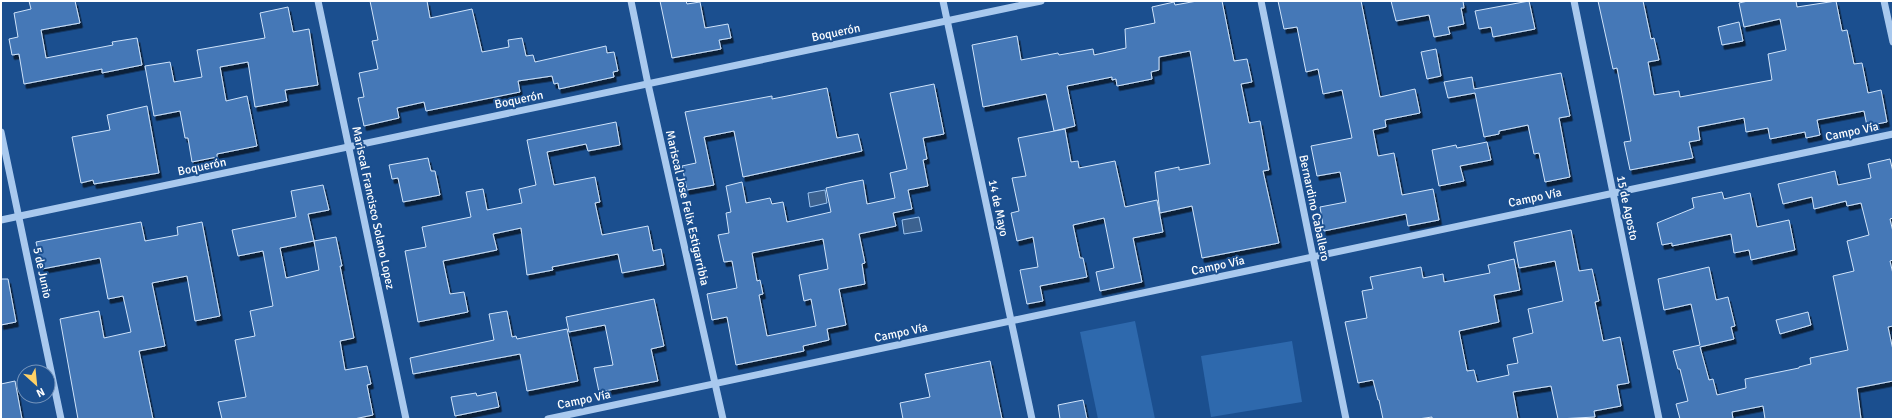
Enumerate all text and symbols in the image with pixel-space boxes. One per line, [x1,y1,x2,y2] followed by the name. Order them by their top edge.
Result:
[810,21,862,45] street label: Boquerón
[493,88,545,112] street label: Boquerón
[1824,119,1880,145] street label: Campo Vía
[348,125,398,291] street label: Mariscal Francisco Solano Lopez
[662,129,712,287] street label: Mariscal Jose Felix Estigarribia
[1295,153,1333,263] street label: Bernardino Caballero
[176,155,228,179] street label: Boquerón
[1613,174,1641,242] street label: 15 de Agosto
[985,178,1011,238] street label: 14 de Mayo
[1507,185,1563,211] street label: Campo Vía
[29,246,55,300] street label: 5 de Junio
[1190,253,1246,279] street label: Campo Vía
[873,320,929,346] street label: Campo Vía
[16,364,56,404] north arrow
[34,385,47,400] text: N
[556,387,612,413] street label: Campo Vía

